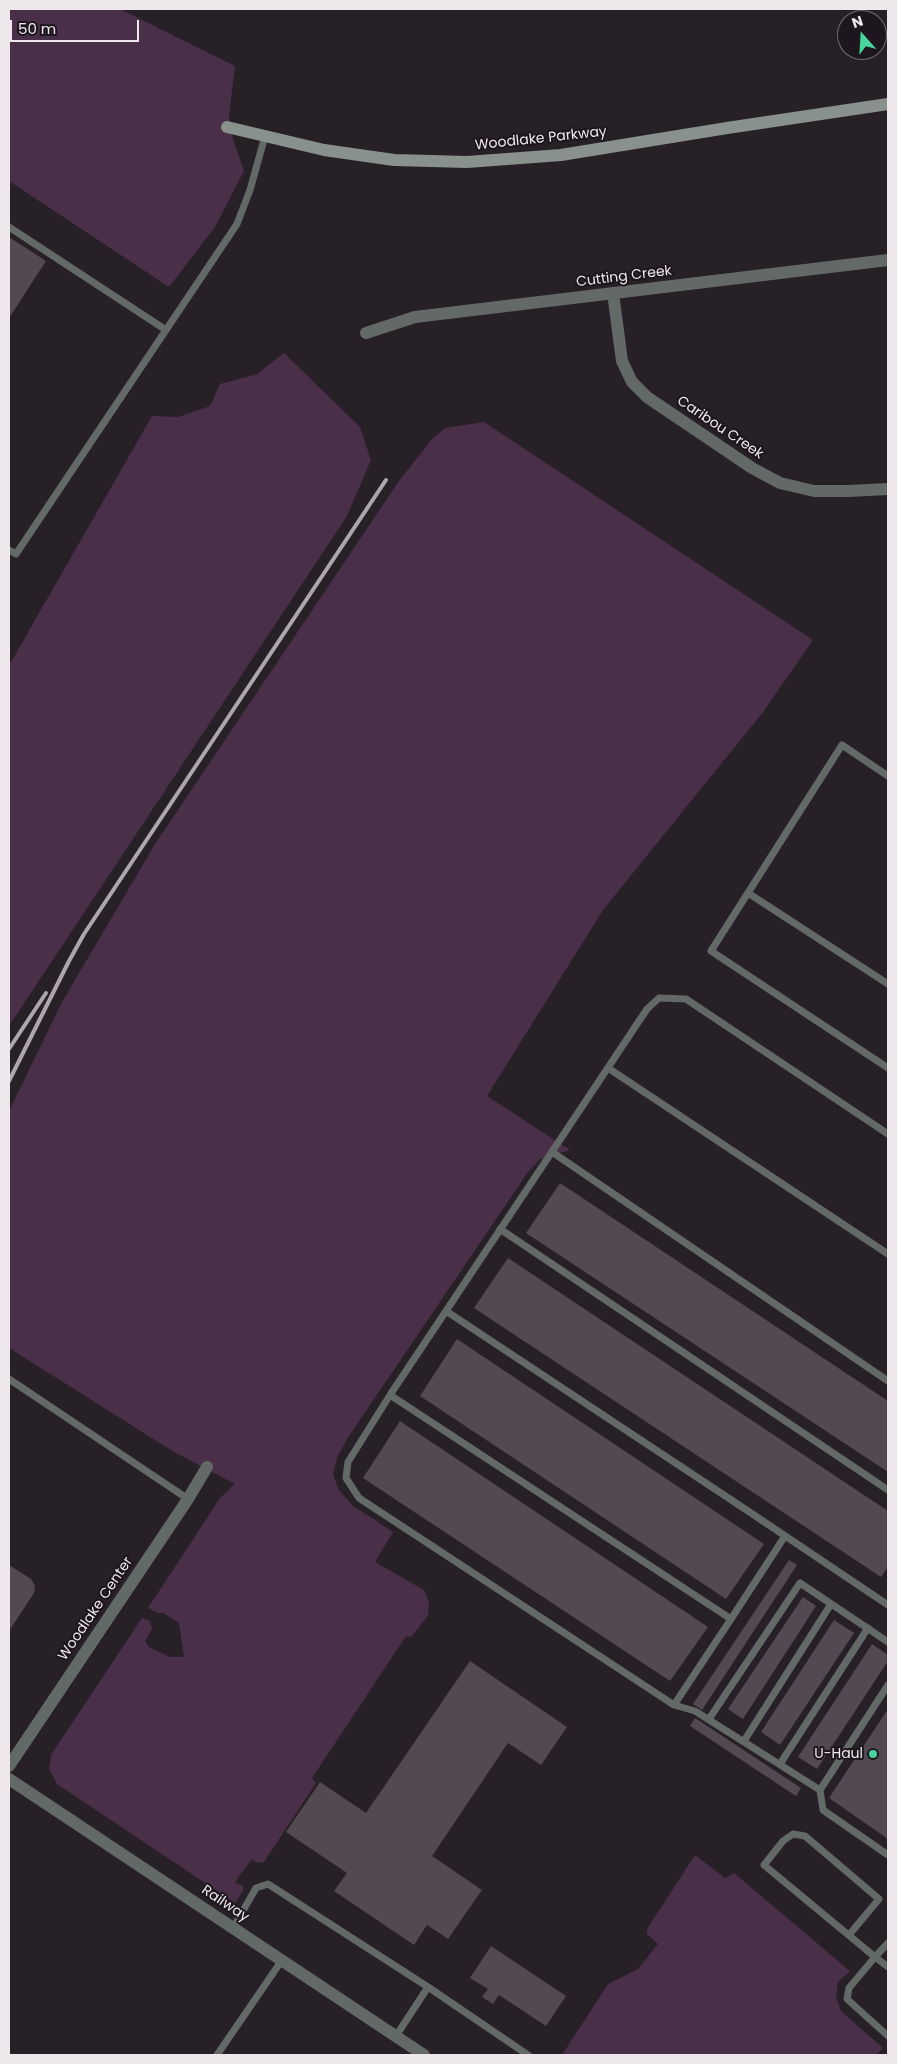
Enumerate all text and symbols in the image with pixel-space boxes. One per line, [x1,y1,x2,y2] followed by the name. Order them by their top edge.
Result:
[12,10,141,42] scale bar
[837,10,887,60] north arrow
[849,11,866,33] text: N
[18,18,56,39] text: 50 m
[474,124,608,154] street label: Woodlake Parkway
[575,263,673,291] street label: Cutting Creek
[674,393,766,463] street label: Caribou Creek
[55,1554,137,1664] street label: Woodlake Center
[814,1746,863,1762] place label: U-Haul
[867,1748,879,1760] marker: U-Haul
[198,1882,252,1926] street label: Railway

